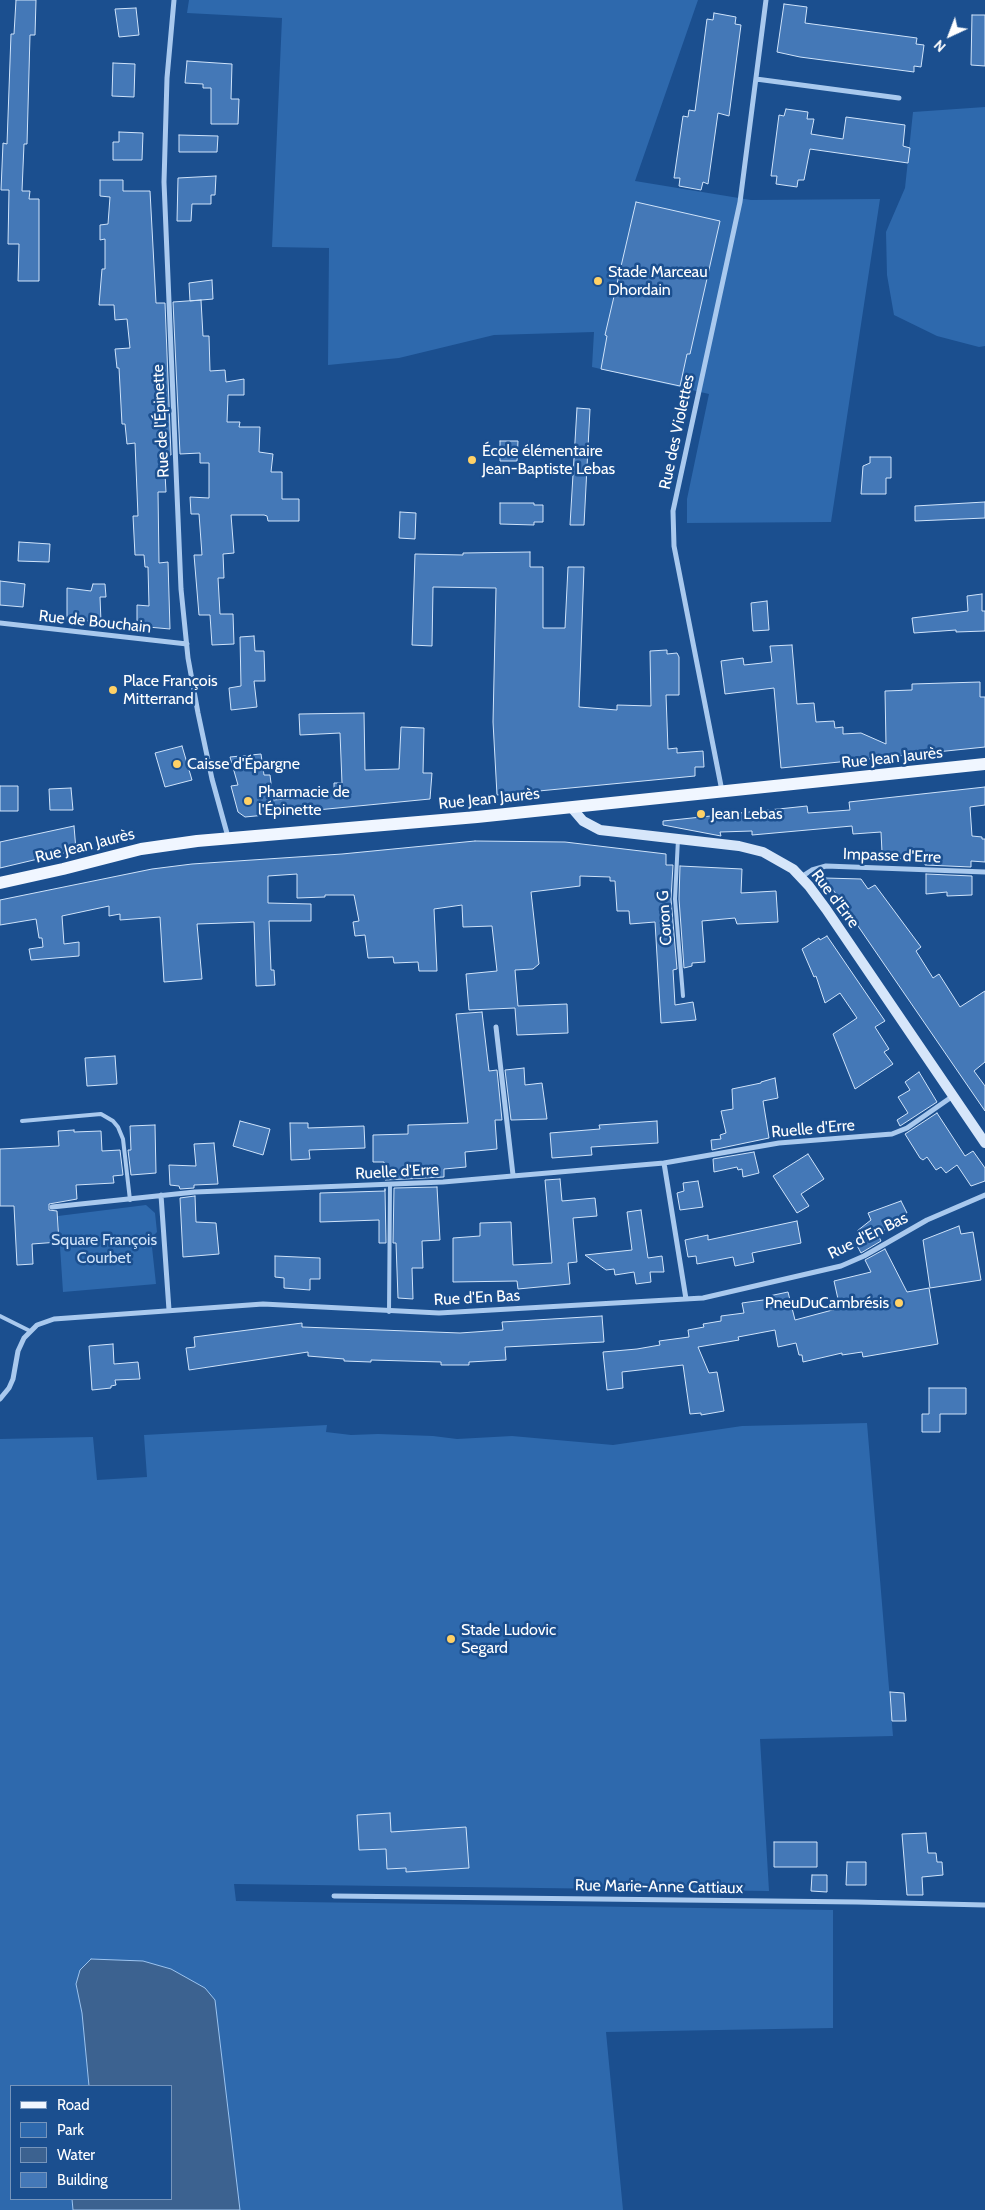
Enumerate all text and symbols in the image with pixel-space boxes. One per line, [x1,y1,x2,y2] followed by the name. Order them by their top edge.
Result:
[925,10,975,60] north arrow
[930,36,950,56] text: N
[608,262,708,300] place label: Stade Marceau Dhordain
[592,275,604,287] marker: Stade Marceau Dhordain
[148,364,174,478] street label: Rue de l'Épinette
[655,373,699,491] street label: Rue des Violettes
[482,441,615,479] place label: École élémentaire Jean-Baptiste Lebas
[466,454,478,466] marker: École élémentaire Jean-Baptiste Lebas
[38,607,152,637] street label: Rue de Bouchain
[123,671,218,709] place label: Place François Mitterrand
[107,684,119,696] marker: Place François Mitterrand
[840,743,944,773] street label: Rue Jean Jaurès
[187,754,300,774] place label: Caisse d'Épargne
[171,758,183,770] marker: Caisse d'Épargne
[258,782,350,820] place label: Pharmacie de l'Épinette
[437,784,541,814] street label: Rue Jean Jaurès
[242,795,254,807] marker: Pharmacie de l'Épinette
[711,804,783,824] place label: Jean Lebas
[695,808,707,820] marker: Jean Lebas
[33,824,137,868] street label: Rue Jean Jaurès
[843,845,941,867] street label: Impasse d'Erre
[807,866,863,932] street label: Rue d'Erre
[653,890,677,946] street label: Coron G
[770,1116,856,1142] street label: Ruelle d'Erre
[355,1160,439,1184] street label: Ruelle d'Erre
[825,1208,911,1264] street label: Rue d'En Bas
[51,1230,157,1268] park label: Square François Courbet
[433,1286,521,1310] street label: Rue d'En Bas
[765,1293,889,1313] place label: PneuDuCambrésis
[893,1297,905,1309] marker: PneuDuCambrésis
[461,1620,556,1658] place label: Stade Ludovic Segard
[445,1633,457,1645] marker: Stade Ludovic Segard
[575,1876,743,1898] street label: Rue Marie-Anne Cattiaux
[10,2085,172,2200] legend
[57,2096,90,2114] text: Road
[57,2121,84,2139] text: Park
[57,2146,95,2164] text: Water
[57,2171,108,2189] text: Building

